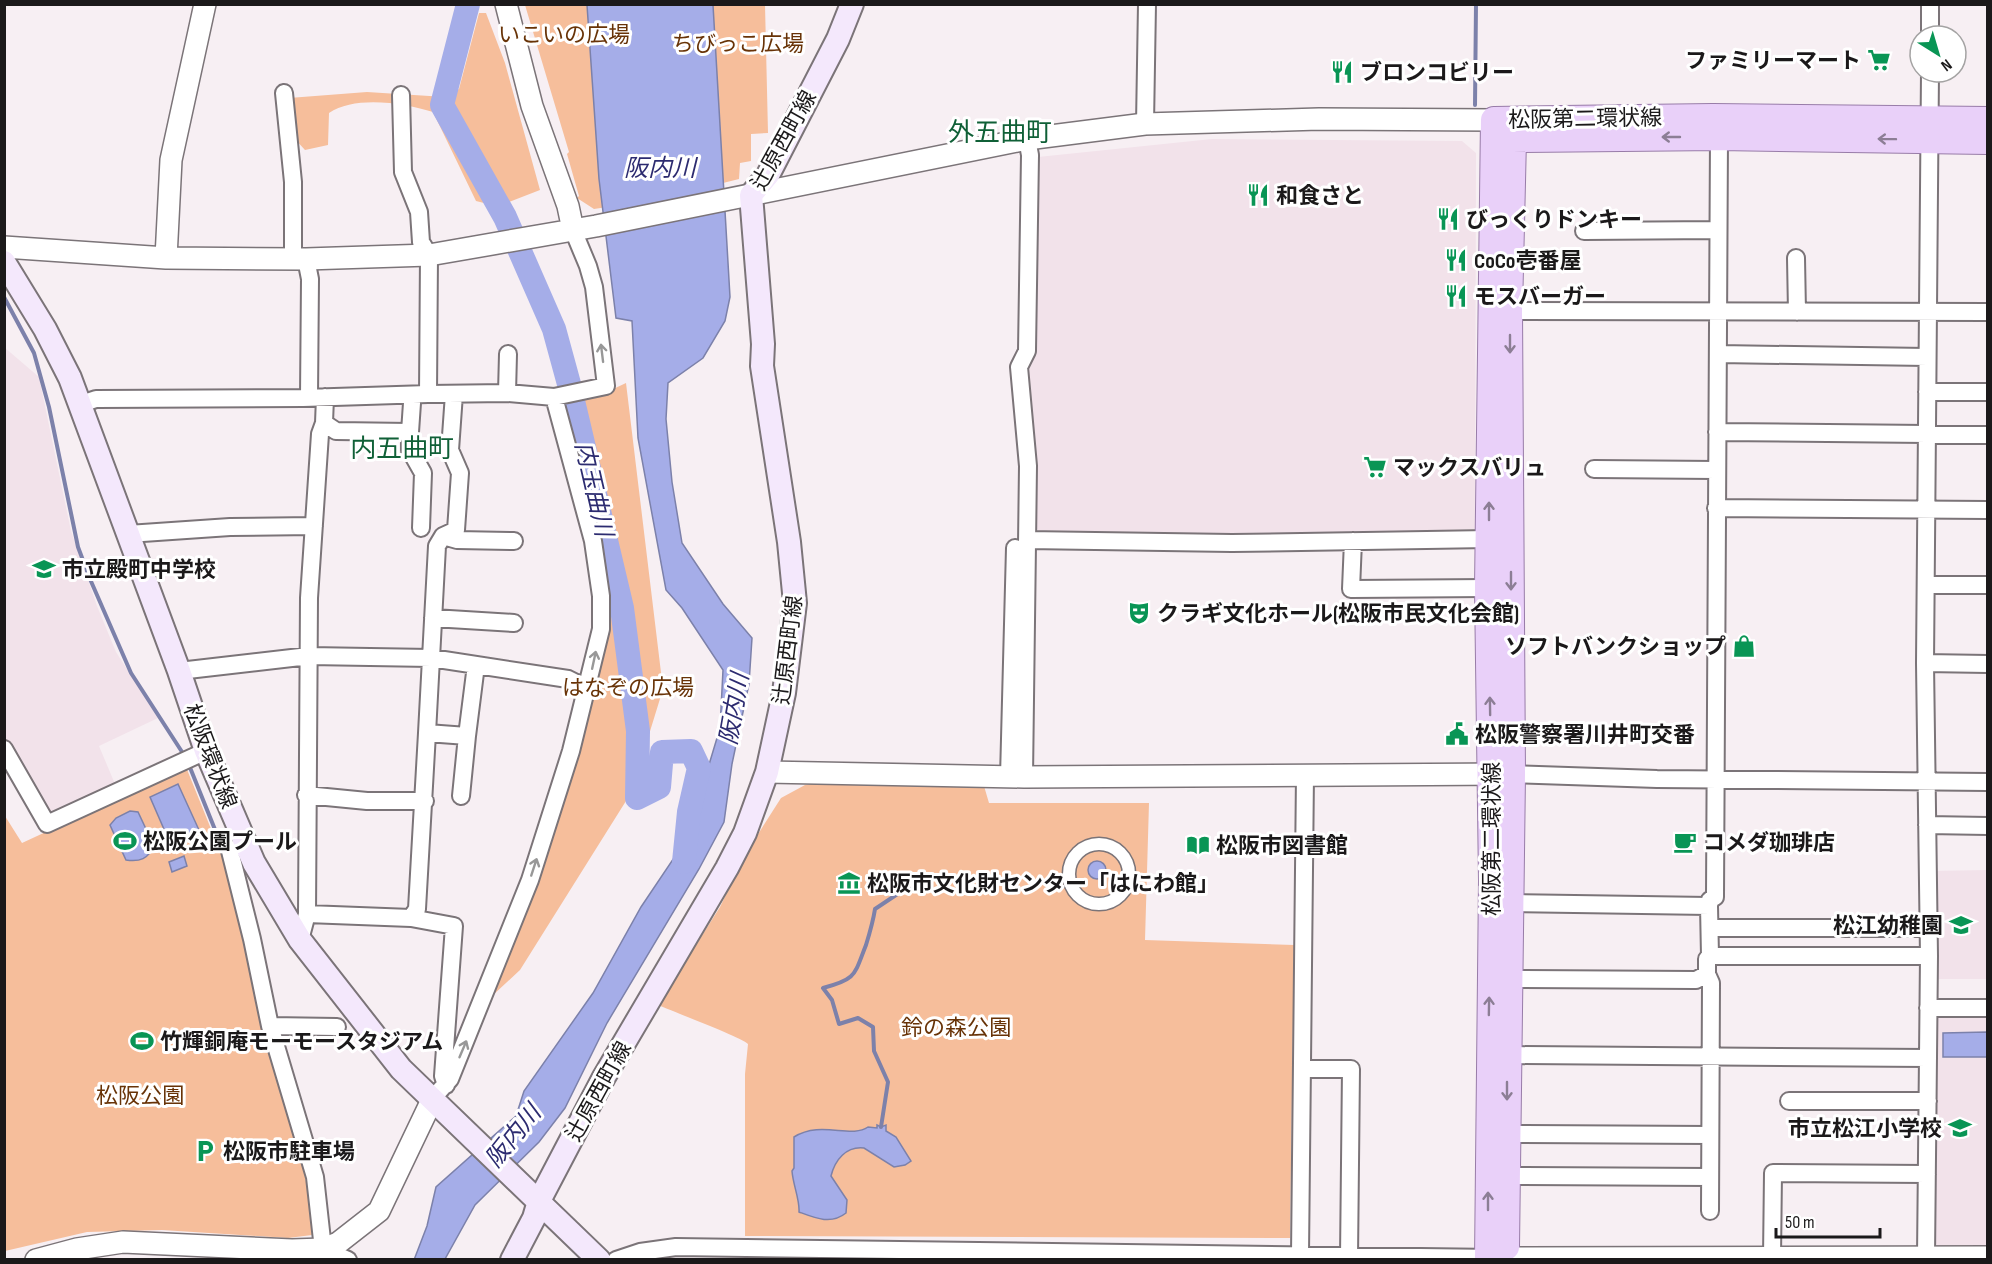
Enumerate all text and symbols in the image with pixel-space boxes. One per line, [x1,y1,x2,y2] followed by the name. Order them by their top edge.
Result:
[498,22,630,49] park label: いこいの広場
[1908,24,1968,84] north arrow
[672,31,804,58] park label: ちびっこ広場
[1866,47,1892,73] supermarket icon: ファミリーマート
[1685,48,1861,75] place label: ファミリーマート
[1937,55,1955,75] text: N
[1329,59,1355,85] restaurant icon: ブロンコビリー
[1360,60,1514,87] place label: ブロンコビリー
[746,86,823,195] street label: 辻原西町線
[1508,105,1662,134] street label: 松阪第二環状線
[948,118,1052,149] district label: 外五曲町
[1662,132,1682,143] one-way arrow
[1878,133,1898,145] one-way arrow
[624,154,699,183] water label: 阪内川
[1245,182,1271,208] restaurant icon: 和食さと
[1276,183,1364,210] place label: 和食さと
[1435,206,1461,232] restaurant icon: びっくりドンキー
[1466,207,1642,234] place label: びっくりドンキー
[1443,247,1469,273] restaurant icon: CoCo壱番屋
[1474,248,1581,275] place label: CoCo壱番屋
[1443,283,1469,309] restaurant icon: モスバーガー
[1474,284,1606,311] place label: モスバーガー
[1504,334,1515,354] one-way arrow
[596,344,607,364] one-way arrow
[350,434,454,465] district label: 内五曲町
[569,439,619,542] water label: 内玉曲川
[1362,454,1388,480] supermarket icon: マックスバリュ
[1393,455,1546,482] place label: マックスバリュ
[1483,502,1495,522] one-way arrow
[31,556,57,582] school or university icon: 市立殿町中学校
[62,557,216,584] place label: 市立殿町中学校
[1505,571,1517,591] one-way arrow
[768,594,809,706] street label: 辻原西町線
[1126,600,1152,626] theatre icon: クラギ文化ホール(松阪市民文化会館)
[1157,601,1519,628] place label: クラギ文化ホール(松阪市民文化会館)
[1731,633,1757,659] shop icon: ソフトバンクショップ
[1505,634,1726,661] place label: ソフトバンクショップ
[589,651,600,670] one-way arrow
[714,668,756,747] water label: 阪内川
[562,675,694,702] park label: はなぞの広場
[1484,697,1496,717] one-way arrow
[177,700,242,813] street label: 松阪環状線
[1444,721,1470,747] public building icon: 松阪警察署川井町交番
[1475,722,1695,749] place label: 松阪警察署川井町交番
[1479,762,1506,916] street label: 松阪第二環状線
[112,828,138,854] sports icon: 松阪公園プール
[143,829,297,856] place label: 松阪公園プール
[1672,829,1698,855] cafe icon: コメダ珈琲店
[1703,830,1835,857] place label: コメダ珈琲店
[1185,832,1211,858] library icon: 松阪市図書館
[1216,833,1348,860] place label: 松阪市図書館
[529,858,540,877] one-way arrow
[836,870,862,896] museum icon: 松阪市文化財センター「はにわ館」
[867,871,1219,898] place label: 松阪市文化財センター「はにわ館」
[1948,912,1974,938] school or university icon: 松江幼稚園
[1833,913,1943,940] place label: 松江幼稚園
[1484,997,1495,1017] one-way arrow
[901,1015,1011,1042] park label: 鈴の森公園
[129,1028,155,1054] sports icon: 竹輝銅庵モーモースタジアム
[160,1029,443,1056] place label: 竹輝銅庵モーモースタジアム
[561,1037,638,1146] street label: 辻原西町線
[458,1040,469,1058] one-way arrow
[1501,1081,1513,1101] one-way arrow
[96,1083,184,1110] park label: 松阪公園
[479,1097,549,1173] water label: 阪内川
[1947,1115,1973,1141] school or university icon: 市立松江小学校
[1788,1116,1942,1143] place label: 市立松江小学校
[192,1138,218,1164] parking icon: 松阪市駐車場
[223,1139,355,1166] place label: 松阪市駐車場
[1482,1192,1494,1212] one-way arrow
[1776,1201,1880,1239] scale bar
[1785,1212,1815,1233] text: 50 m

